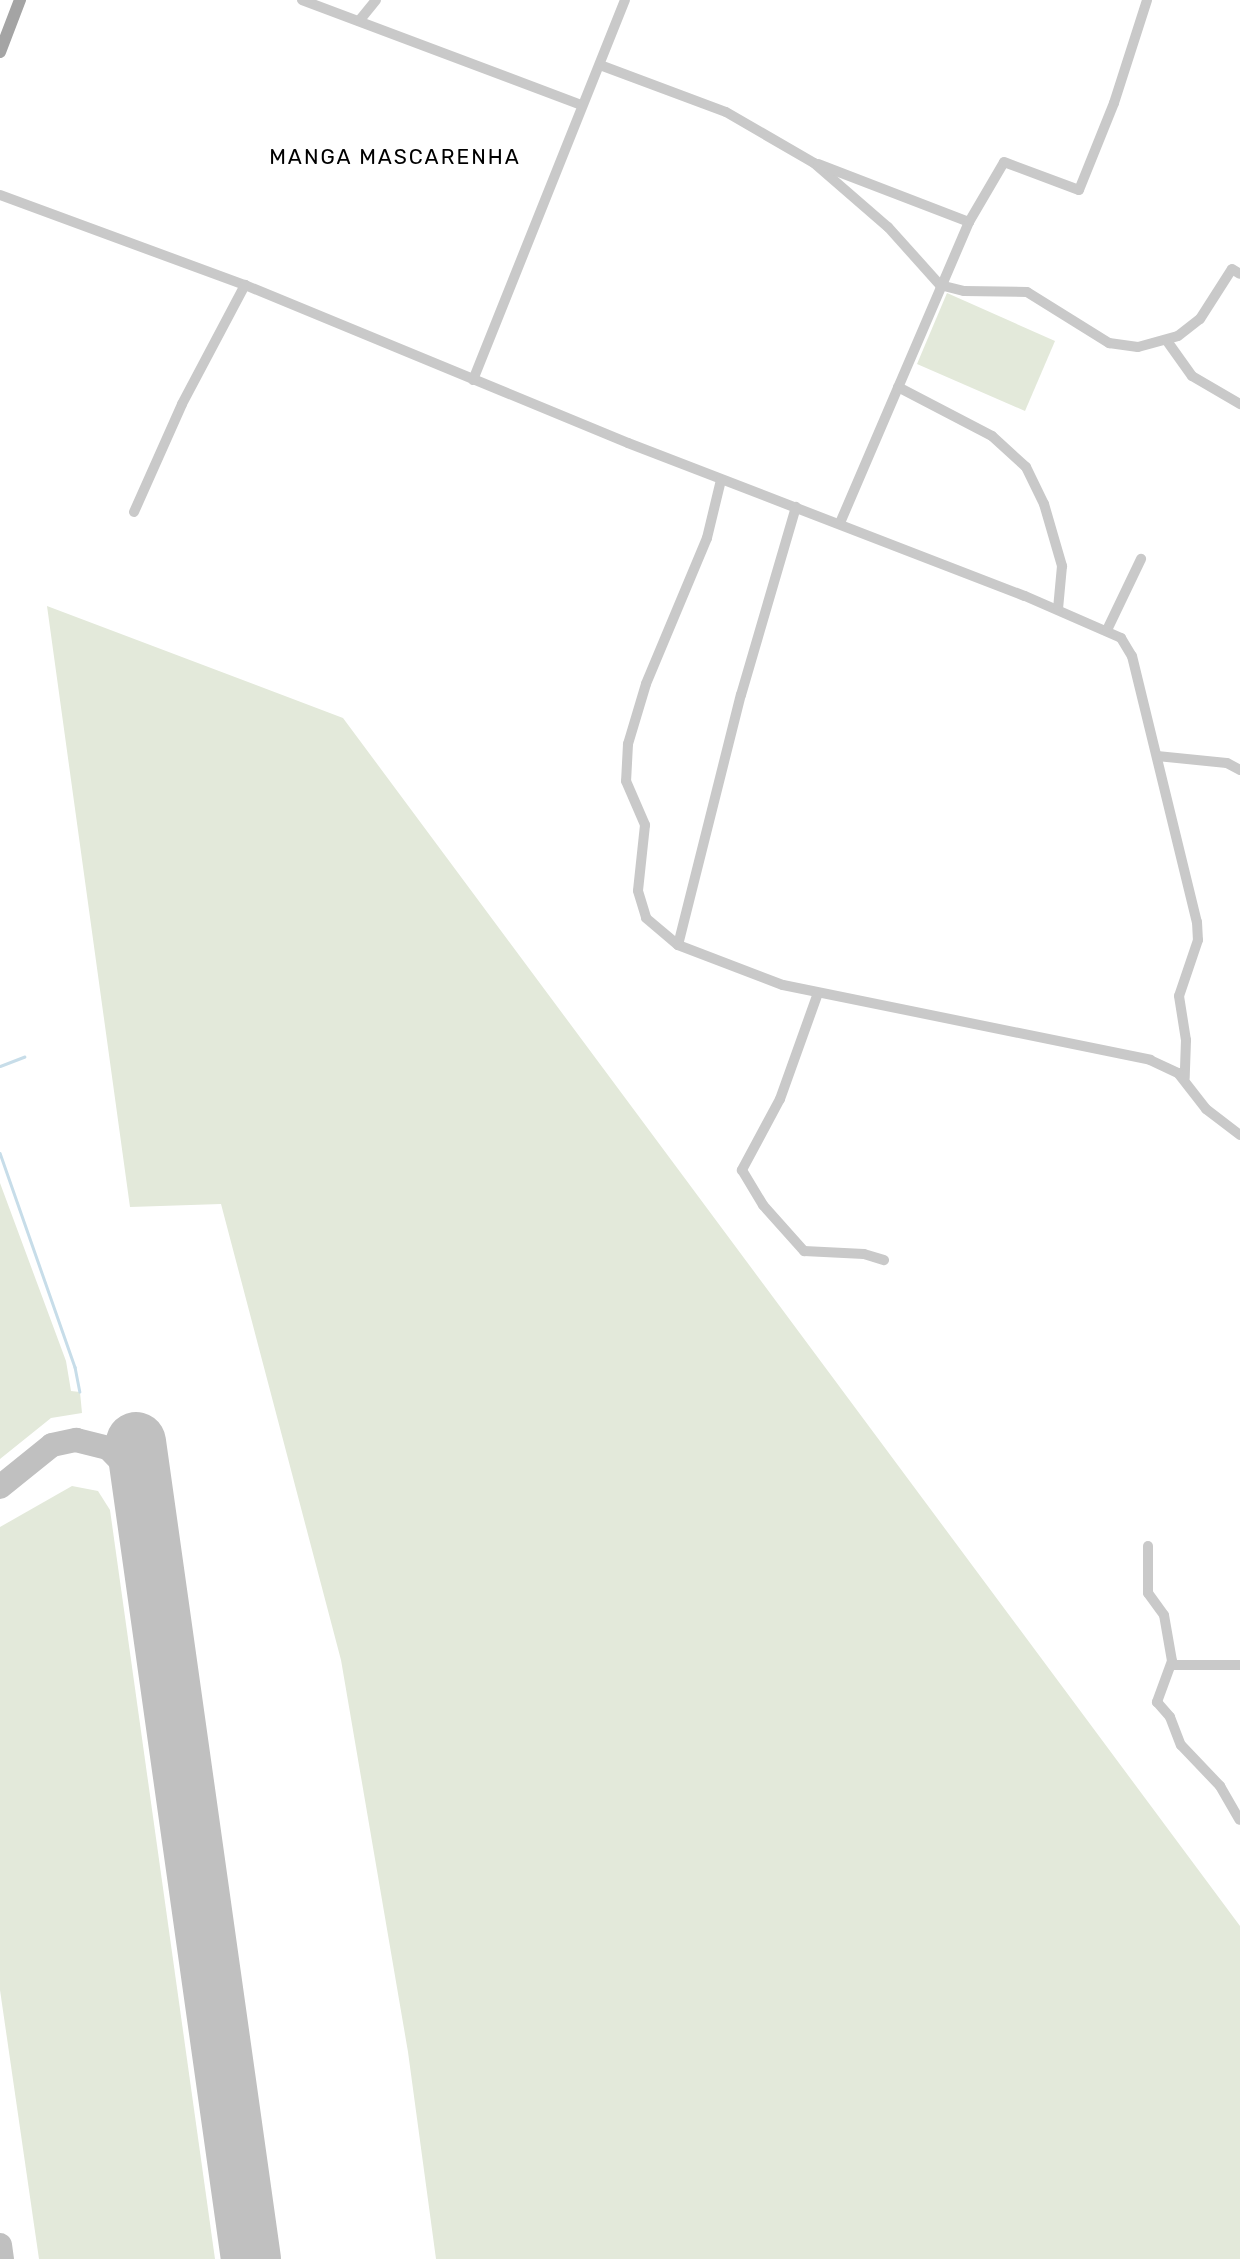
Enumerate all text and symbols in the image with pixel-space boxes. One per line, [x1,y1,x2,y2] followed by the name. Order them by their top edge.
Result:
[271,144,519,170] district label: MANGA MASCARENHA

